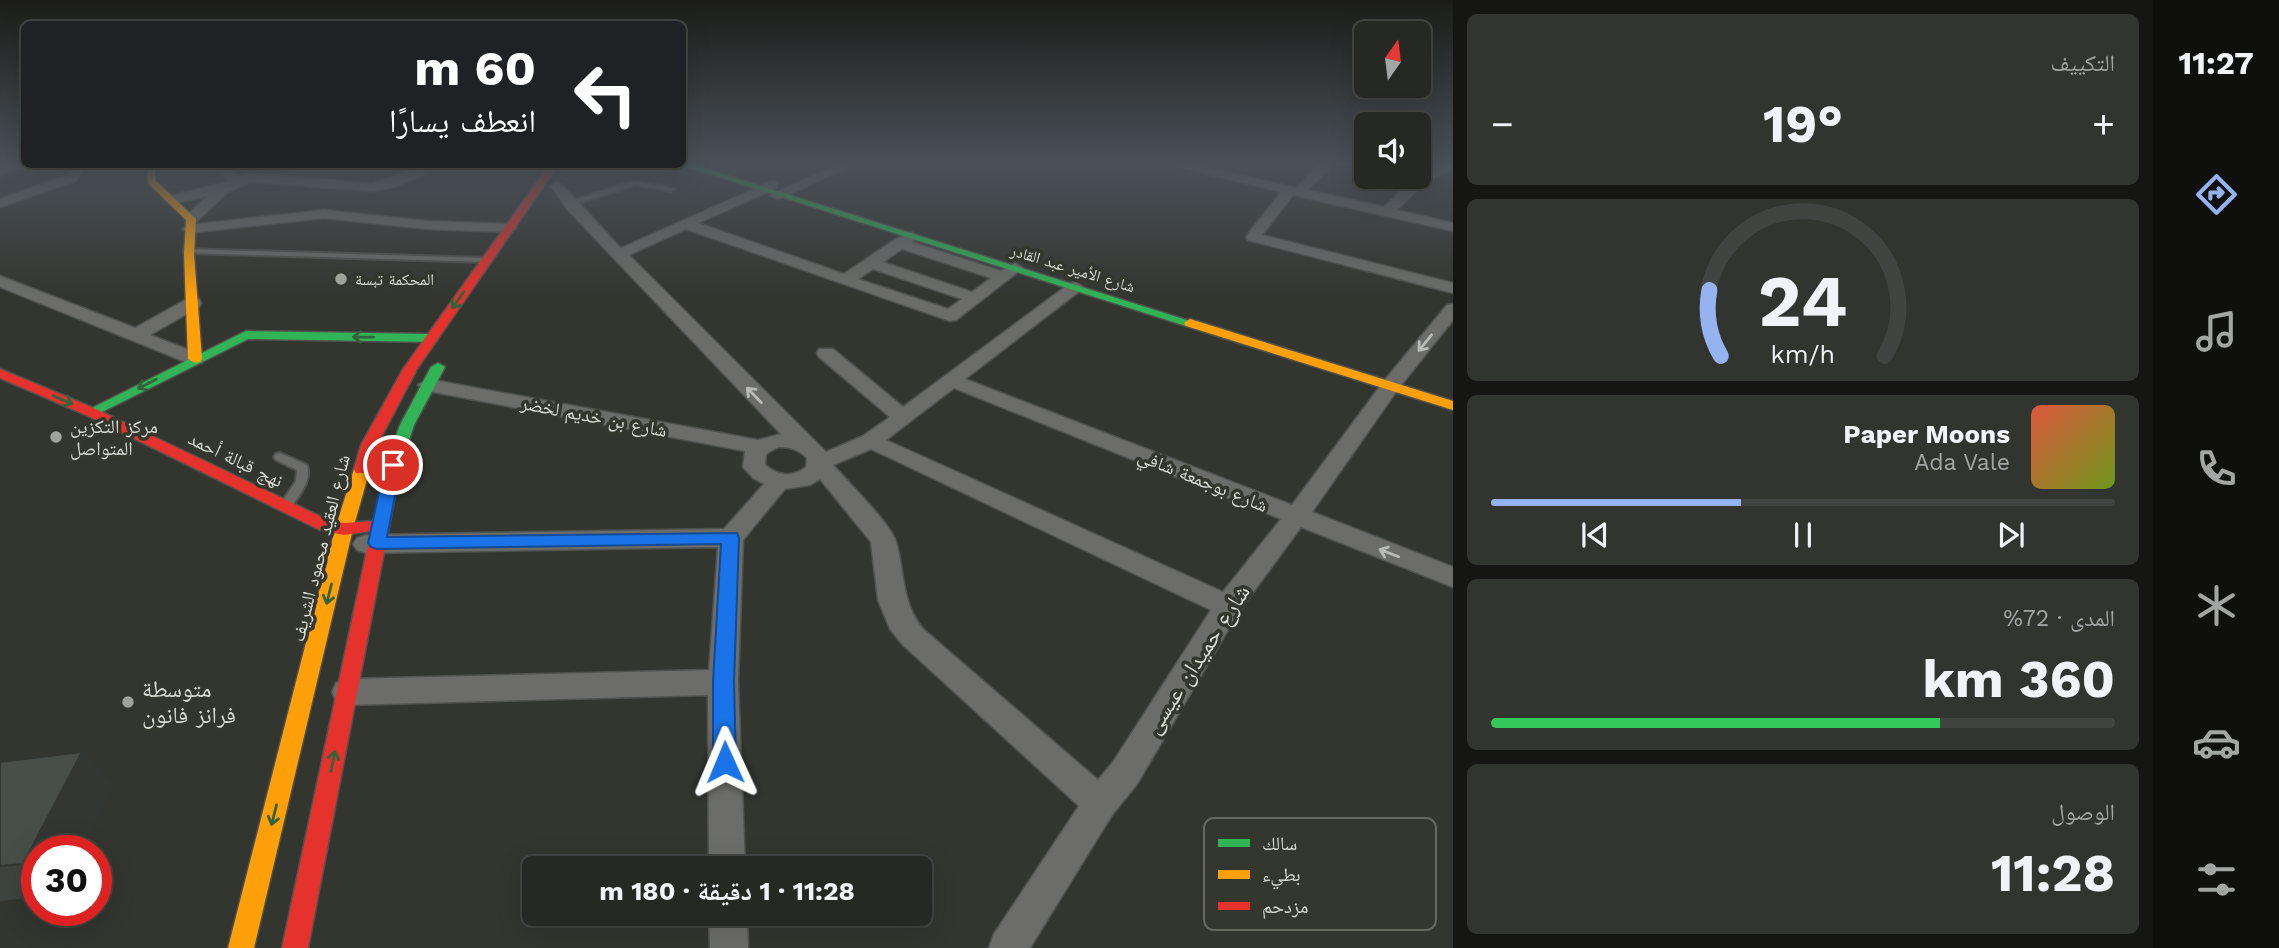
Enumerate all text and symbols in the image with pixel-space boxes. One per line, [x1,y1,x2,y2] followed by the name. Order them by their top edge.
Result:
[1354,21,1432,98] north arrow
[1354,21,1431,189] map controls
[414,39,536,97] text: 60 m
[2178,44,2254,82] text: 11:27
[560,49,651,140] icon: left
[2050,50,2115,77] text: التكييف
[1763,94,1843,155] text: 19°
[389,102,536,140] text: انعطف يسارًا
[1491,102,1514,146] text: −
[2092,102,2115,146] text: +
[1354,112,1431,189] button: sound
[2192,170,2241,219] icon: directions
[1007,240,1137,297] street label: شارع الأمير عبد القادر
[1758,258,1848,344] text: 24
[355,270,434,289] place label: المحكمة تبسة
[333,271,349,287] marker: المحكمة تبسة
[451,290,466,309] one-way arrow
[2192,307,2241,356] icon: music
[352,330,375,344] one-way arrow
[1417,334,1433,352] one-way arrow
[1771,339,1835,368] text: km/h
[137,377,158,391] one-way arrow
[746,386,763,403] one-way arrow
[518,391,669,443] street label: شارع بن خديم لخضر
[51,394,73,407] one-way arrow
[70,415,158,460] place label: مركز التكزين المتواصل
[1843,419,2010,449] text: Paper Moons
[184,427,287,493] street label: نهج قبالة أحمد
[48,429,64,445] marker: مركز التكزين المتواصل
[363,435,423,495] pin
[1133,444,1271,521] street label: شارع بوجمعة شافي
[2192,444,2241,493] icon: phone
[374,446,412,484] icon: arrive
[1914,449,2010,476] text: Ada Vale
[286,452,355,644] street label: شارع العقيد محمود الشريف
[1576,516,1614,554] icon: previous
[1784,516,1822,554] icon: pause
[1992,516,2030,554] icon: next
[1379,545,1401,558] one-way arrow
[1139,580,1257,740] street label: شارع حميدان عيسى
[2192,581,2241,630] icon: climate
[322,582,335,605] one-way arrow
[2003,605,2115,632] text: المدى · 72%
[1922,649,2115,710] text: 360 km
[142,676,236,729] place label: متوسطة فرانز فانون
[120,694,136,710] marker: متوسطة فرانز فانون
[2192,718,2241,767] icon: car
[688,725,762,799] position arrow
[326,750,340,773] one-way arrow
[2051,799,2115,826] text: الوصول
[267,803,280,826] one-way arrow
[1204,818,1436,930] legend
[1262,832,1297,855] text: سالك
[21,835,112,926] speed limit sign: 30
[1991,843,2115,904] text: 11:28
[2192,855,2241,904] icon: filters
[1262,863,1301,890] text: بطيء
[599,876,855,906] text: 11:28 · 1 دقيقة · 180 m
[1262,895,1308,919] text: مزدحم

